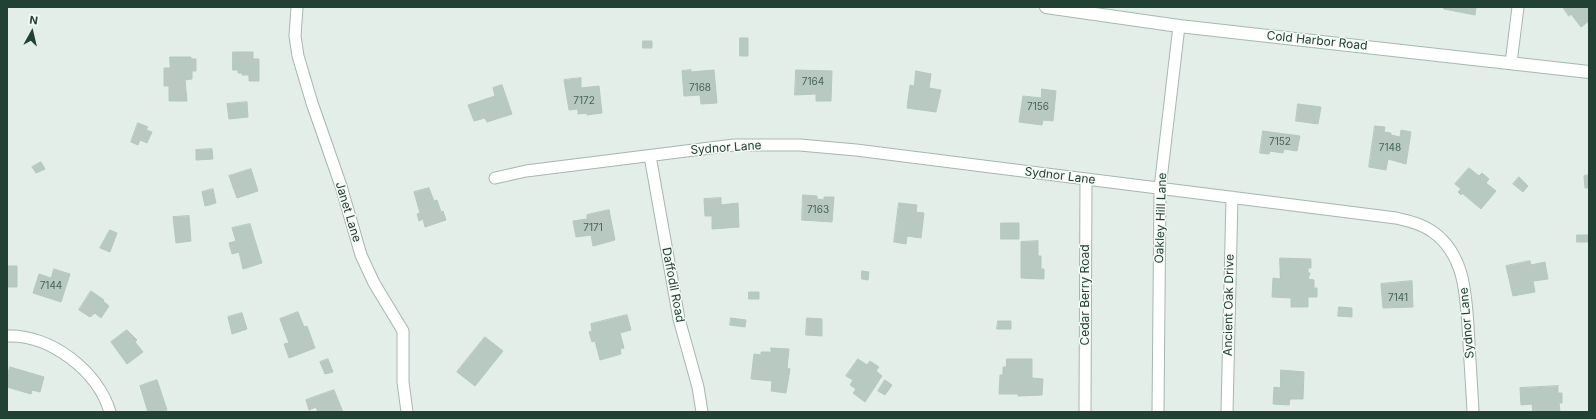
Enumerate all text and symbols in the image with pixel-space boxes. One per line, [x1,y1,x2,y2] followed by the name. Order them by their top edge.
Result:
[12,12,52,52] north arrow
[29,13,39,28] text: N
[1266,29,1368,53] street label: Cold Harbor Road
[802,76,824,88] house number: 7164
[689,82,711,94] house number: 7168
[573,95,595,107] house number: 7172
[1027,101,1049,113] house number: 7156
[1269,136,1291,148] house number: 7152
[690,138,762,158] street label: Sydnor Lane
[1379,142,1401,154] house number: 7148
[1024,165,1096,187] street label: Sydnor Lane
[1152,172,1170,264] street label: Oakley Hill Lane
[332,180,364,244] street label: Janet Lane
[807,204,829,216] house number: 7163
[583,222,603,234] house number: 7171
[1078,244,1092,346] street label: Cedar Berry Road
[659,246,687,324] street label: Daffodil Road
[1221,254,1237,356] street label: Ancient Oak Drive
[40,280,62,292] house number: 7144
[1457,287,1477,359] street label: Sydnor Lane
[1388,292,1408,304] house number: 7141

